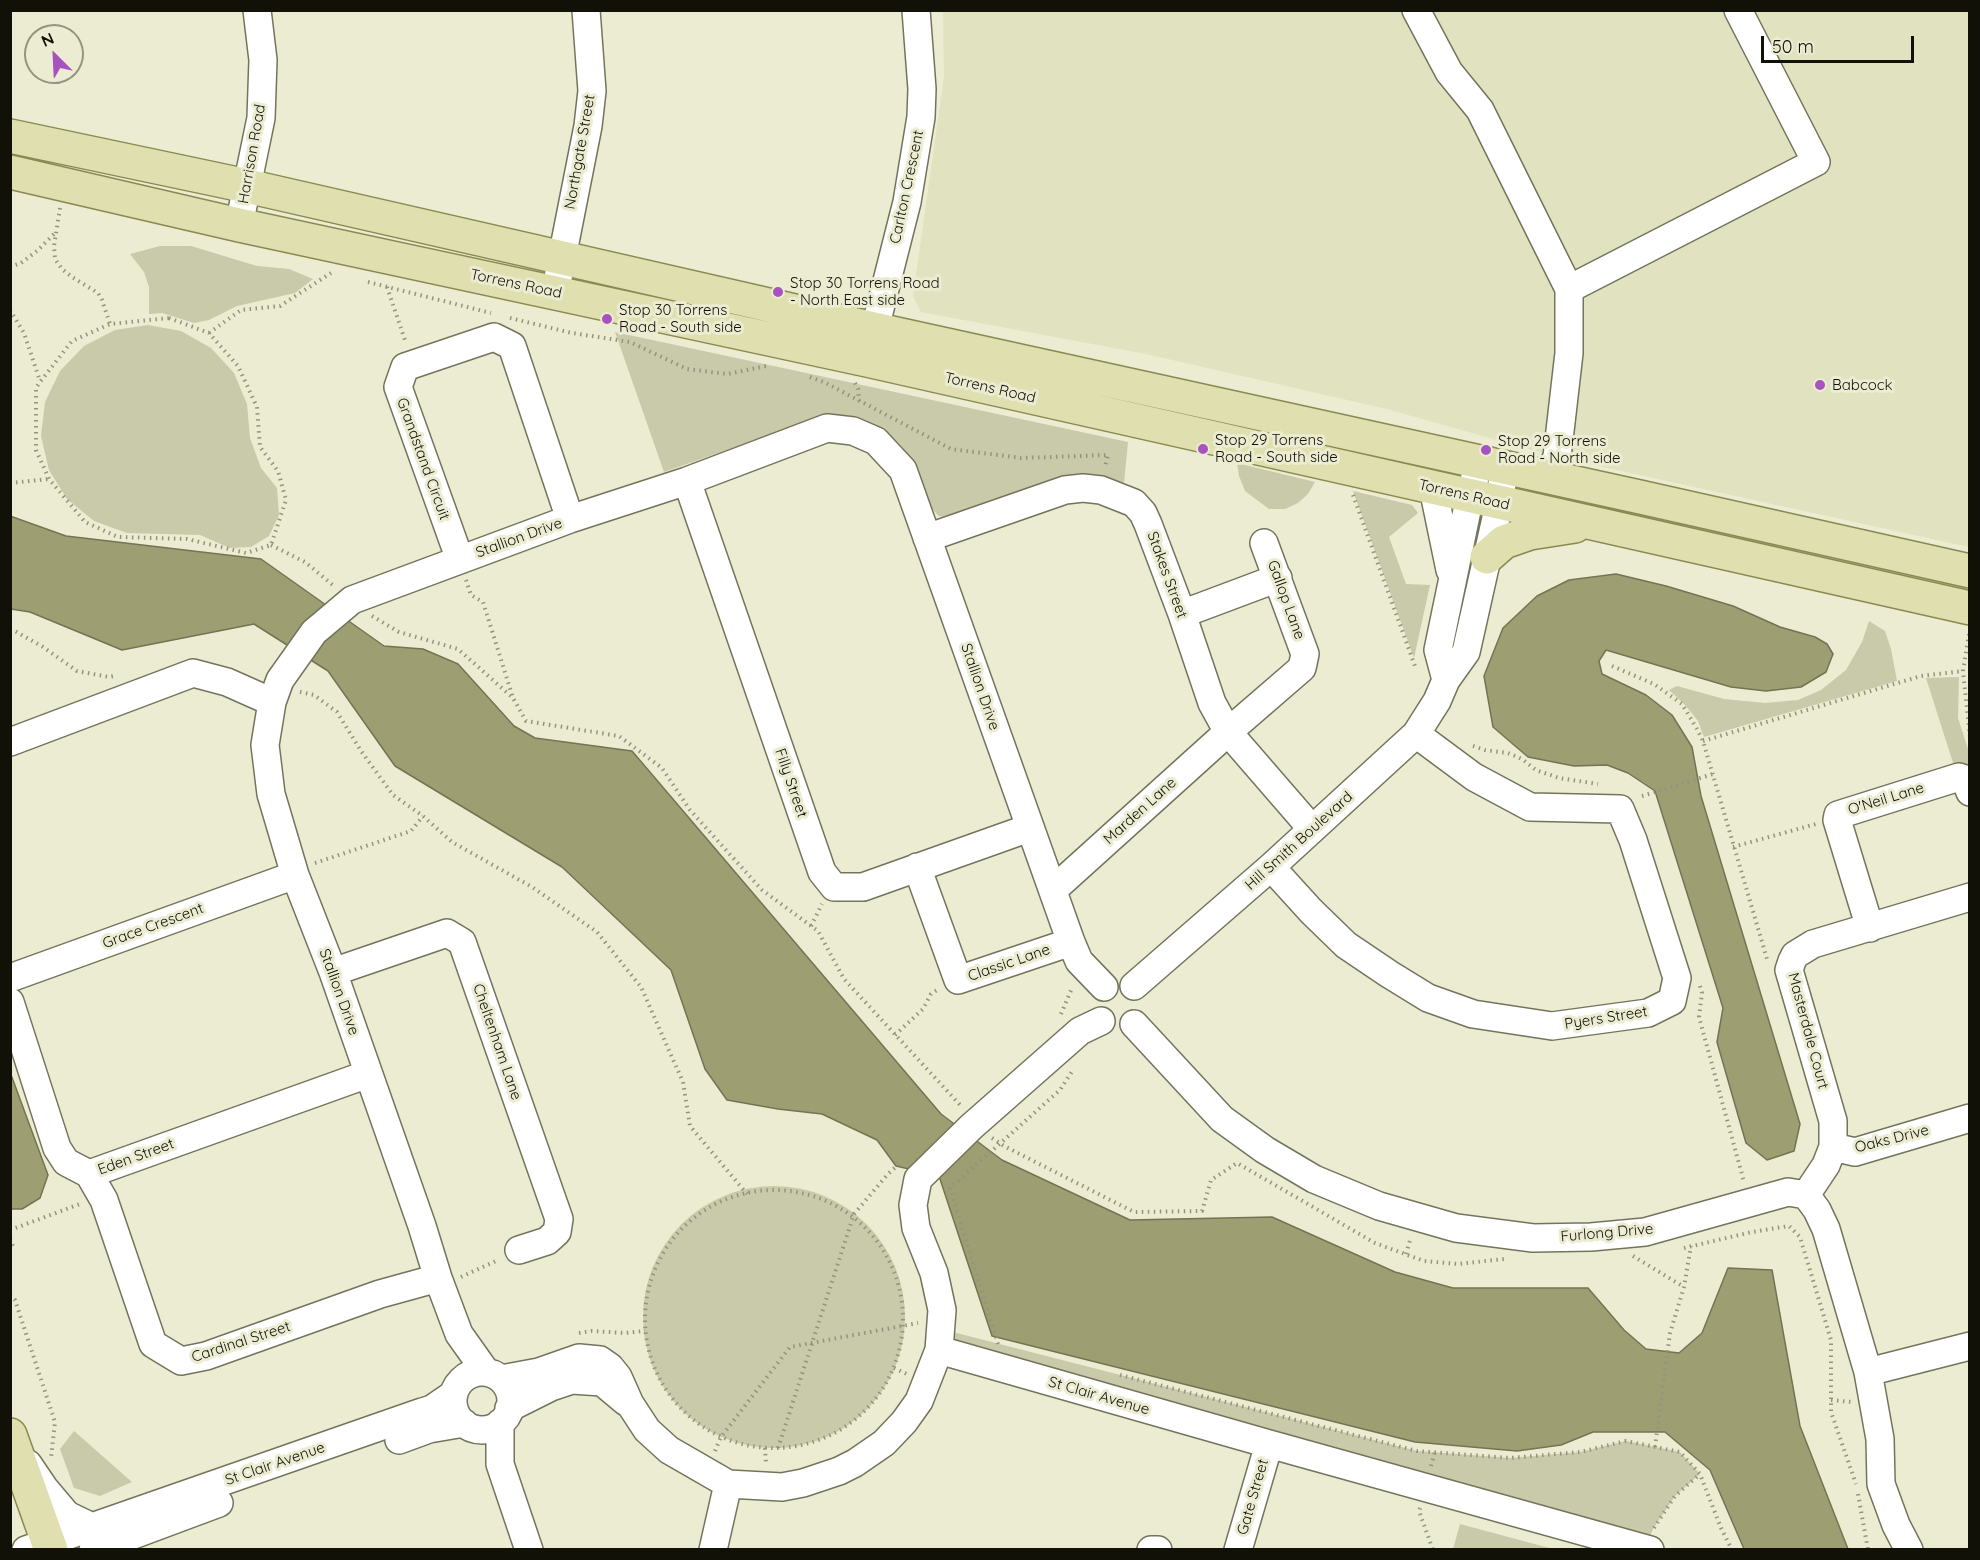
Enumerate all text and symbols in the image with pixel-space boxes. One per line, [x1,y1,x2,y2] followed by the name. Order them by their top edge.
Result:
[24,24,84,84] north arrow
[1764,24,1917,62] scale bar
[38,28,57,51] text: N
[1772,35,1814,58] text: 50 m
[561,93,599,211] street label: Northgate Street
[234,103,270,205] street label: Harrison Road
[886,129,928,245] street label: Carlton Crescent
[469,266,563,302] street label: Torrens Road
[790,274,940,309] place label: Stop 30 Torrens Road - North East side
[771,285,785,299] marker: Stop 30 Torrens Road - North East side
[619,301,742,336] place label: Stop 30 Torrens Road - South side
[600,312,614,326] marker: Stop 30 Torrens Road - South side
[943,369,1037,407] street label: Torrens Road
[1832,376,1893,394] place label: Babcock
[1813,378,1827,392] marker: Babcock
[392,395,454,523] street label: Grandstand Circuit
[1215,431,1338,466] place label: Stop 29 Torrens Road - South side
[1498,432,1621,467] place label: Stop 29 Torrens Road - North side
[1196,442,1210,456] marker: Stop 29 Torrens Road - South side
[1479,443,1493,457] marker: Stop 29 Torrens Road - North side
[1417,476,1511,514] street label: Torrens Road
[473,514,565,562] street label: Stallion Drive
[1143,529,1191,621] street label: Stakes Street
[1263,558,1309,642] street label: Gallop Lane
[957,641,1003,733] street label: Stallion Drive
[771,746,811,820] street label: Filly Street
[1100,774,1180,848] street label: Marden Lane
[1846,779,1926,819] street label: O'Neil Lane
[1241,788,1357,894] street label: Hill Smith Boulevard
[100,899,206,953] street label: Grace Crescent
[966,941,1052,985] street label: Classic Lane
[315,946,363,1038] street label: Stallion Drive
[1784,971,1832,1091] street label: Masterdale Court
[469,981,525,1103] street label: Cheltenham Lane
[1563,1003,1649,1033] street label: Pyers Street
[1853,1121,1931,1157] street label: Oaks Drive
[95,1135,177,1179] street label: Eden Street
[1560,1220,1654,1246] street label: Furlong Drive
[189,1318,293,1366] street label: Cardinal Street
[1046,1373,1152,1419] street label: St Clair Avenue
[223,1439,327,1489] street label: St Clair Avenue
[1234,1457,1272,1537] street label: Gate Street

